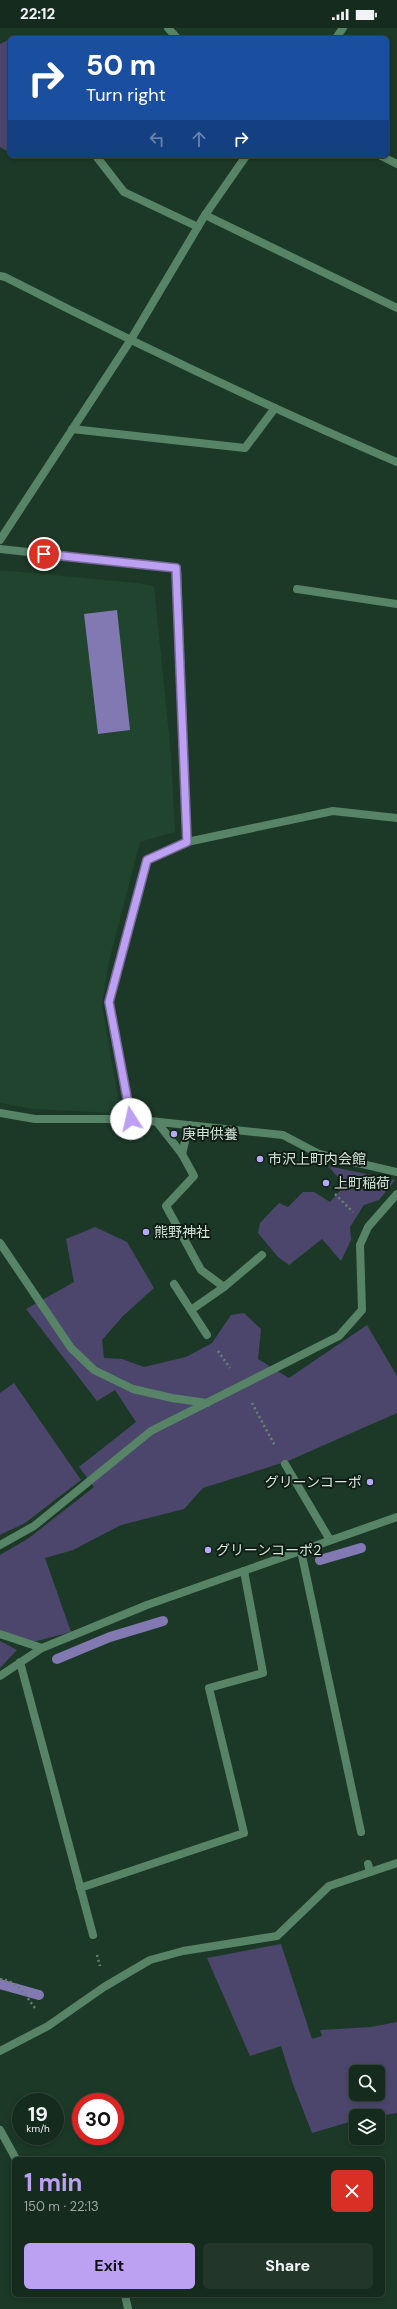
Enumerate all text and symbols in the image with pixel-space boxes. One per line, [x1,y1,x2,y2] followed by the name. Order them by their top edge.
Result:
[20,4,55,24] text: 22:12
[86,47,156,84] text: 50 m
[20,52,72,104] icon: right
[86,83,166,107] text: Turn right
[146,128,168,150] icon: left
[188,128,210,150] icon: ahead
[230,128,252,150] icon: right
[27,537,61,571] pin
[33,543,55,565] icon: arrive
[110,1098,152,1140] position arrow
[182,1125,238,1143] place label: 庚申供養
[169,1129,179,1139] marker: 庚申供養
[268,1150,366,1168] place label: 市沢上町内会館
[255,1154,265,1164] marker: 市沢上町内会館
[334,1174,390,1192] place label: 上町稲荷
[321,1178,331,1188] marker: 上町稲荷
[154,1223,210,1241] place label: 熊野神社
[141,1227,151,1237] marker: 熊野神社
[265,1473,362,1491] place label: グリーンコーポ
[365,1477,375,1487] marker: グリーンコーポ
[216,1541,321,1559] place label: グリーンコーポ2
[203,1545,213,1555] marker: グリーンコーポ2
[349,2065,385,2145] map controls
[349,2065,385,2101] button: search
[72,2093,124,2145] speed limit sign: 30
[28,2101,48,2127] text: 19
[349,2109,385,2145] button: layers
[26,2122,50,2135] text: km/h
[24,2167,82,2198] text: 1 min
[331,2170,373,2212] button: close
[24,2198,99,2215] text: 150 m · 22:13
[24,2243,195,2289] button: Exit
[203,2243,373,2289] button: Share

